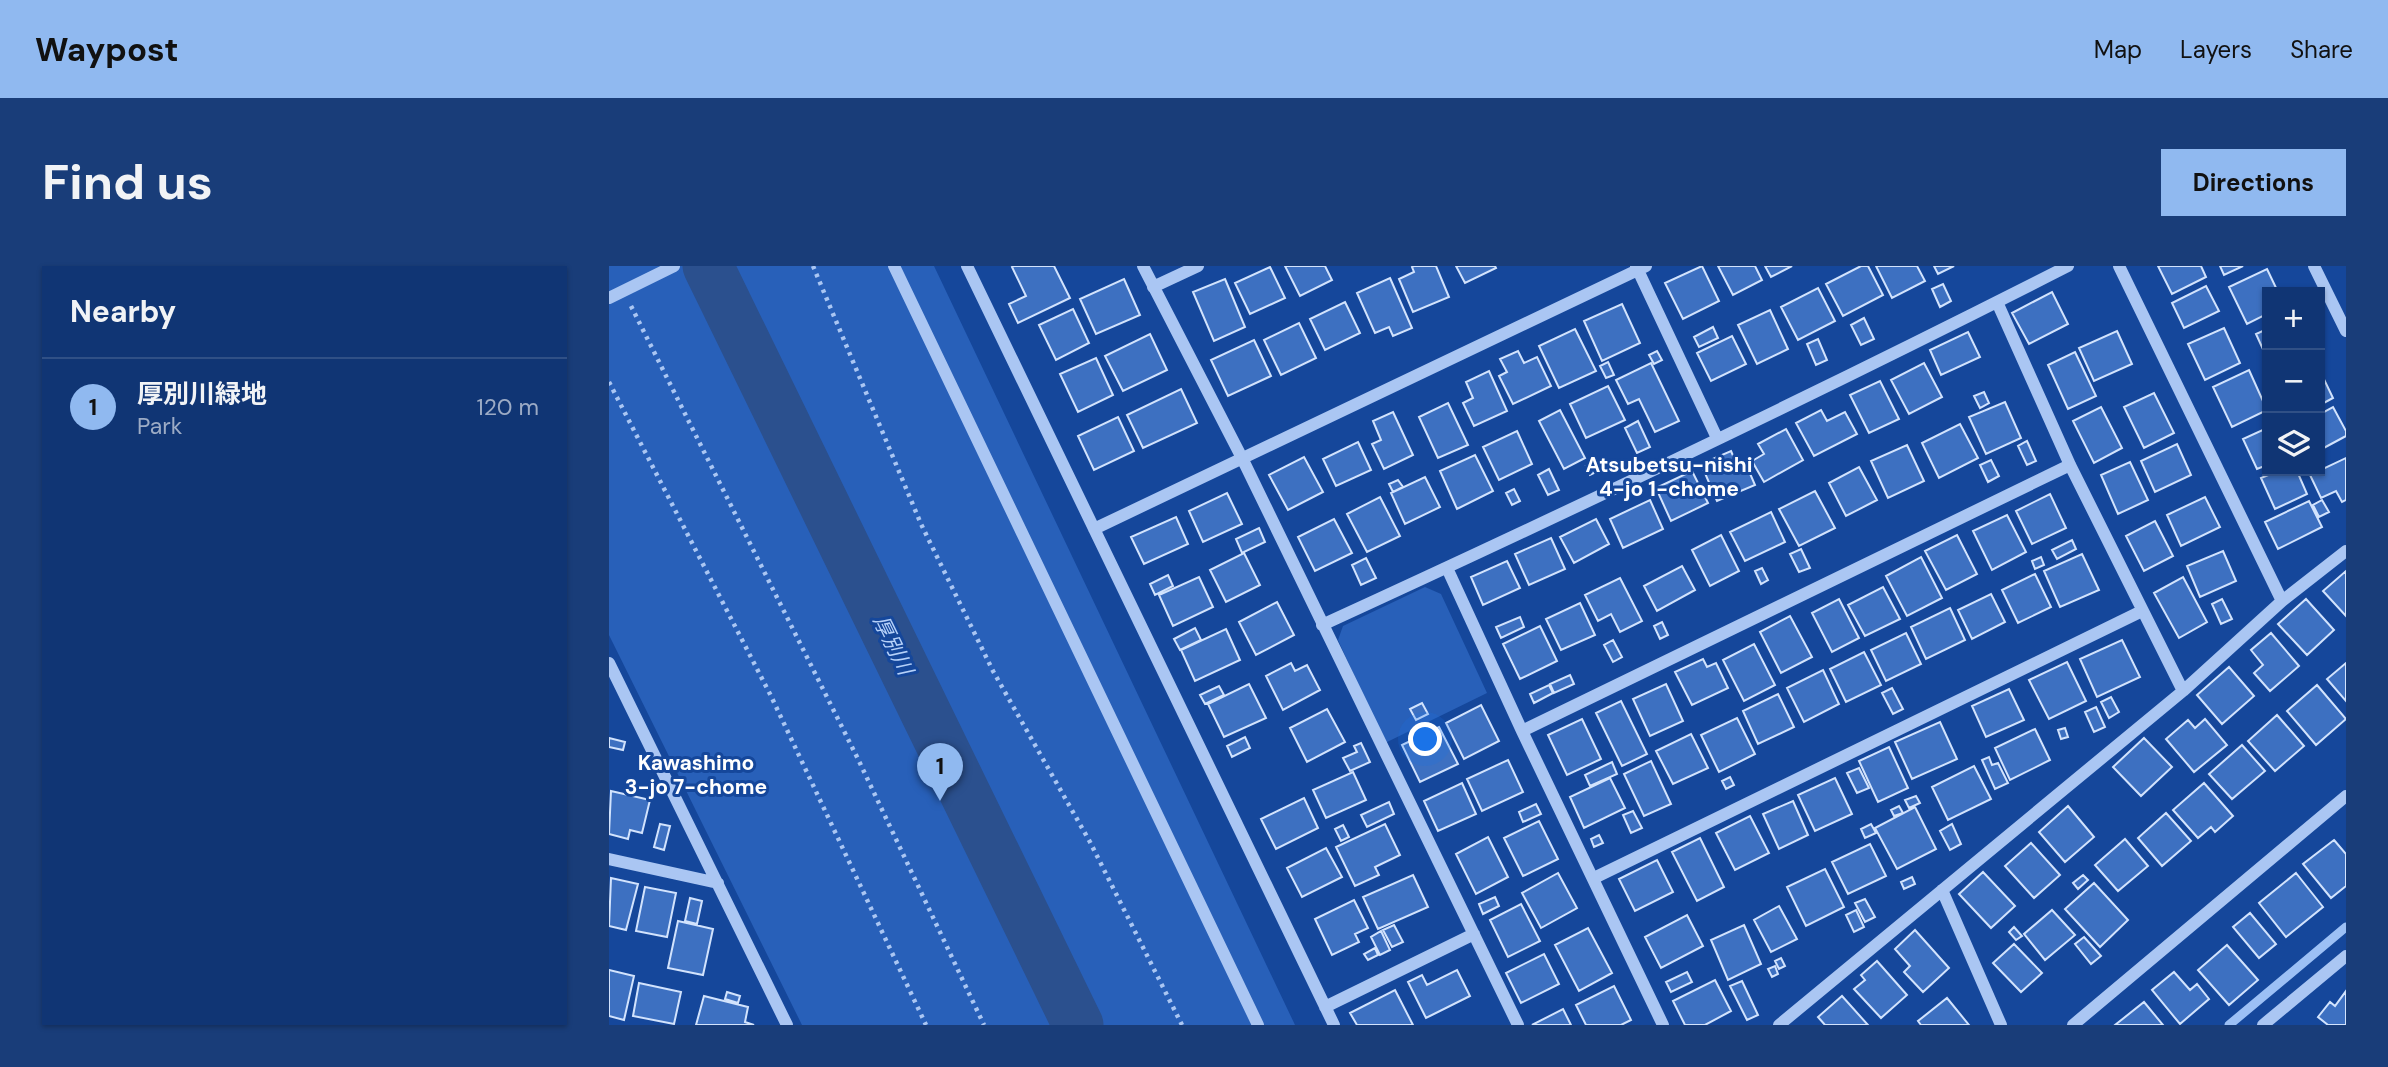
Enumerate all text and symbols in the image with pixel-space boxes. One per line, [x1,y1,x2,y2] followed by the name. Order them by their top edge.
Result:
[35,28,178,71] text: Waypost
[2094,34,2142,65] text: Map
[2180,34,2252,65] text: Layers
[2290,34,2353,65] text: Share
[2161,149,2346,216] button: Directions
[42,150,213,214] text: Find us
[2262,287,2325,476] map controls
[2262,287,2325,350] button: +
[70,292,176,331] text: Nearby
[2262,350,2325,413] button: −
[137,377,267,411] text: 厚別川緑地
[89,392,97,422] text: 1
[476,392,539,422] text: 120 m
[137,411,182,441] text: Park
[2262,413,2325,476] button: layers
[1585,451,1753,503] district label: Atsubetsu-nishi 4-jo 1-chome
[867,611,920,681] water label: 厚別川
[1408,722,1442,756] your location
[917,743,963,801] pin: 1
[625,749,767,801] district label: Kawashimo 3-jo 7-chome

